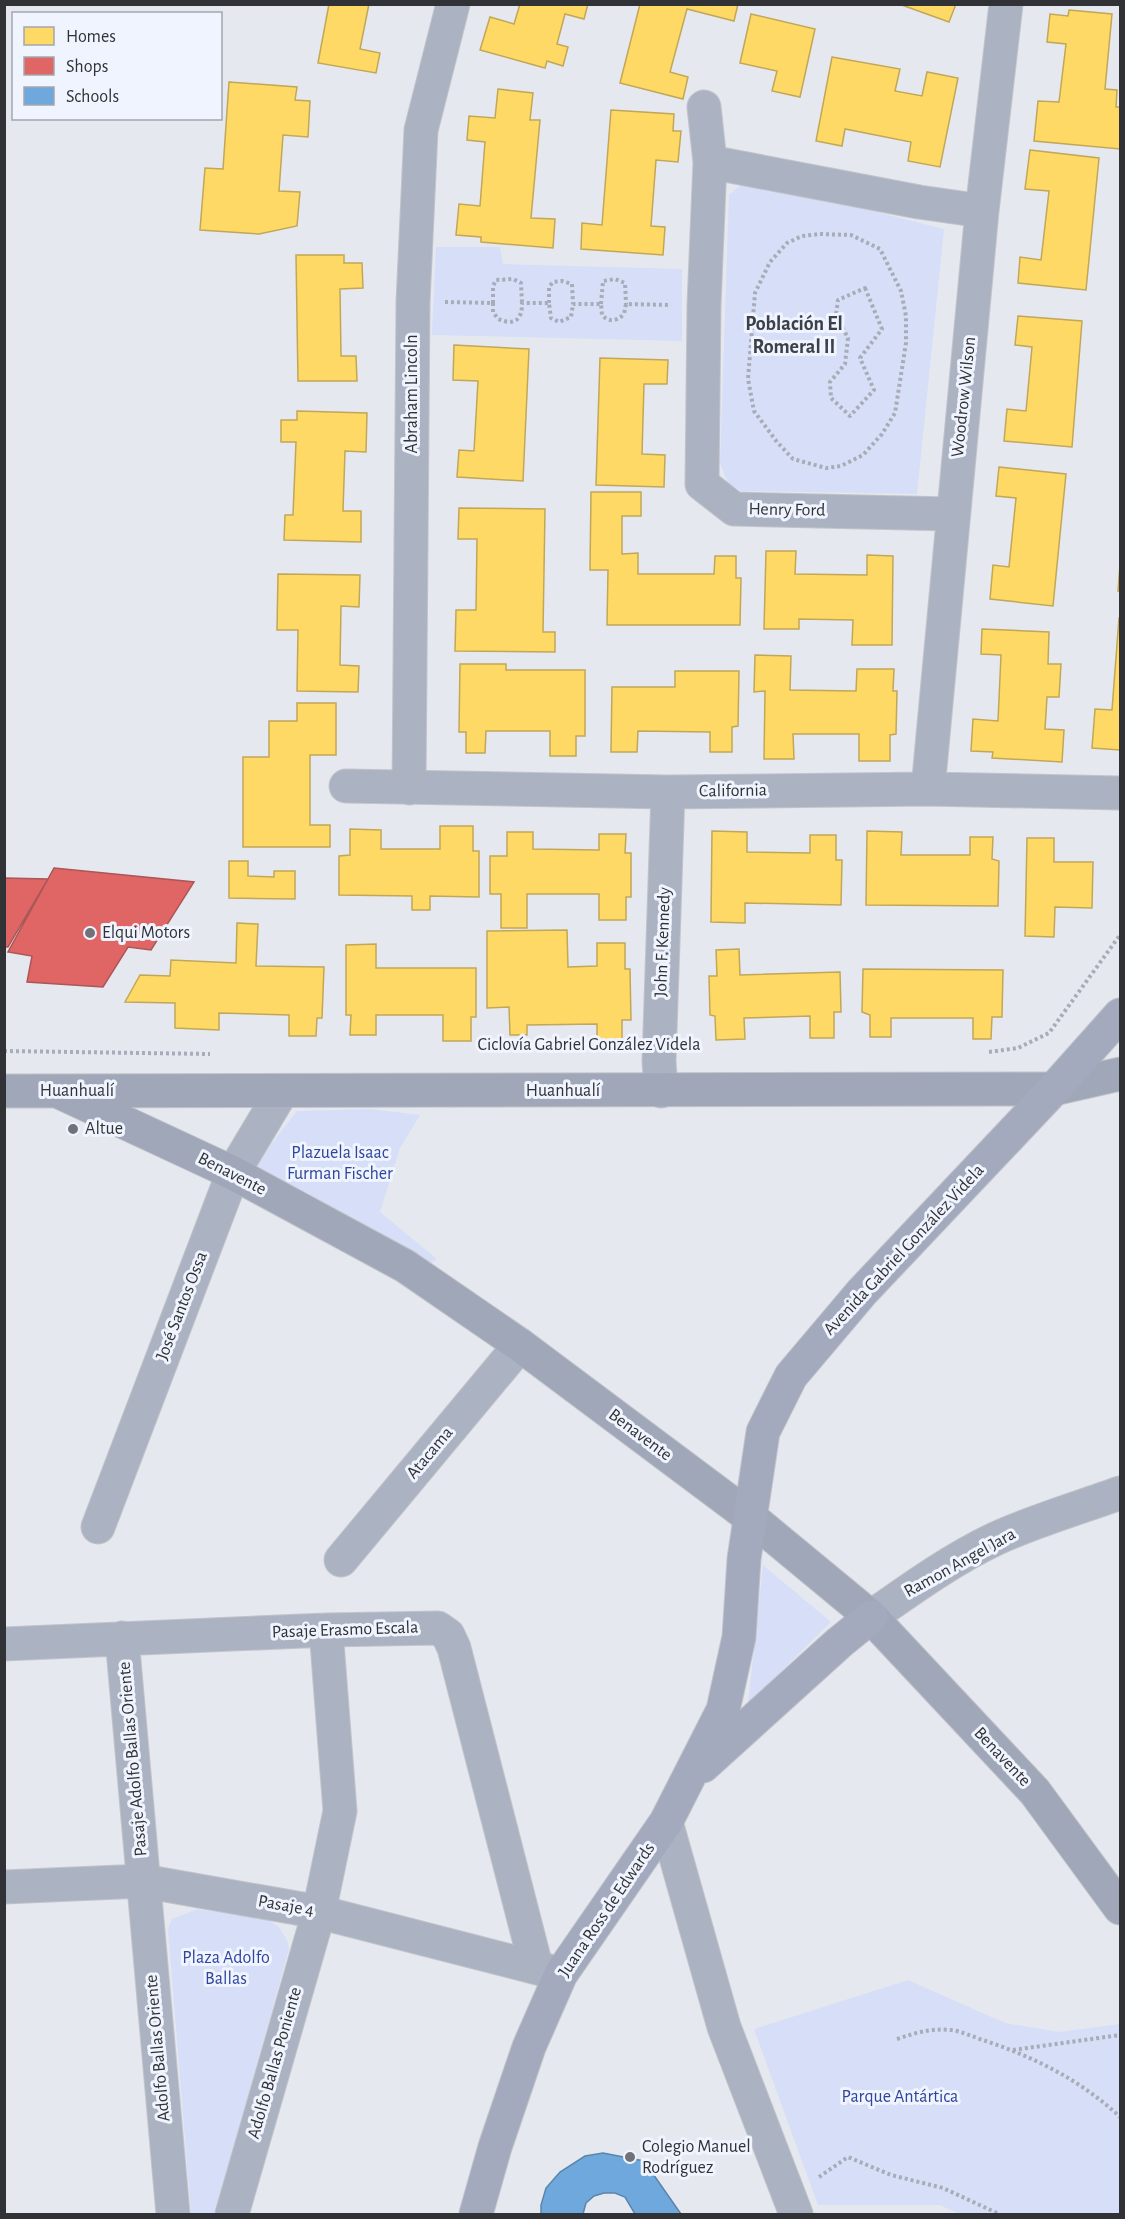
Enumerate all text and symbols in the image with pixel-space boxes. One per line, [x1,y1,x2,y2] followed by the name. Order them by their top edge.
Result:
[12,12,222,120] legend
[66,28,116,46] text: Homes
[66,58,108,76] text: Shops
[66,88,119,106] text: Schools
[745,314,843,357] district label: Población El Romeral II
[403,335,421,453] street label: Abraham Lincoln
[949,336,979,458] street label: Woodrow Wilson
[748,500,826,520] street label: Henry Ford
[699,781,767,801] street label: California
[652,886,674,997] street label: John F. Kennedy
[102,924,190,942] place label: Elqui Motors
[83,926,97,940] marker: Elqui Motors
[478,1036,700,1054] street label: Ciclovía Gabriel González Videla
[40,1082,115,1100] street label: Huanhualí
[526,1082,601,1100] street label: Huanhualí
[85,1120,123,1138] place label: Altue
[66,1122,80,1136] marker: Altue
[287,1144,393,1183] park label: Plazuela Isaac Furman Fischer
[195,1149,269,1199] street label: Benavente
[820,1161,988,1339] street label: Avenida Gabriel González Videla
[153,1249,211,1363] street label: José Santos Ossa
[605,1406,675,1464] street label: Benavente
[403,1424,457,1482] street label: Atacama
[901,1525,1019,1601] street label: Ramon Angel Jara
[271,1618,419,1642] street label: Pasaje Erasmo Escala
[116,1661,150,1857] street label: Pasaje Adolfo Ballas Oriente
[970,1724,1034,1790] street label: Benavente
[555,1840,659,1980] street label: Juana Ross de Edwards
[256,1892,316,1920] street label: Pasaje 4
[182,1949,270,1988] park label: Plaza Adolfo Ballas
[143,1974,173,2122] street label: Adolfo Ballas Oriente
[245,1985,305,2141] street label: Adolfo Ballas Poniente
[842,2088,958,2106] park label: Parque Antártica
[642,2138,751,2177] place label: Colegio Manuel Rodríguez
[623,2150,637,2164] marker: Colegio Manuel Rodríguez

